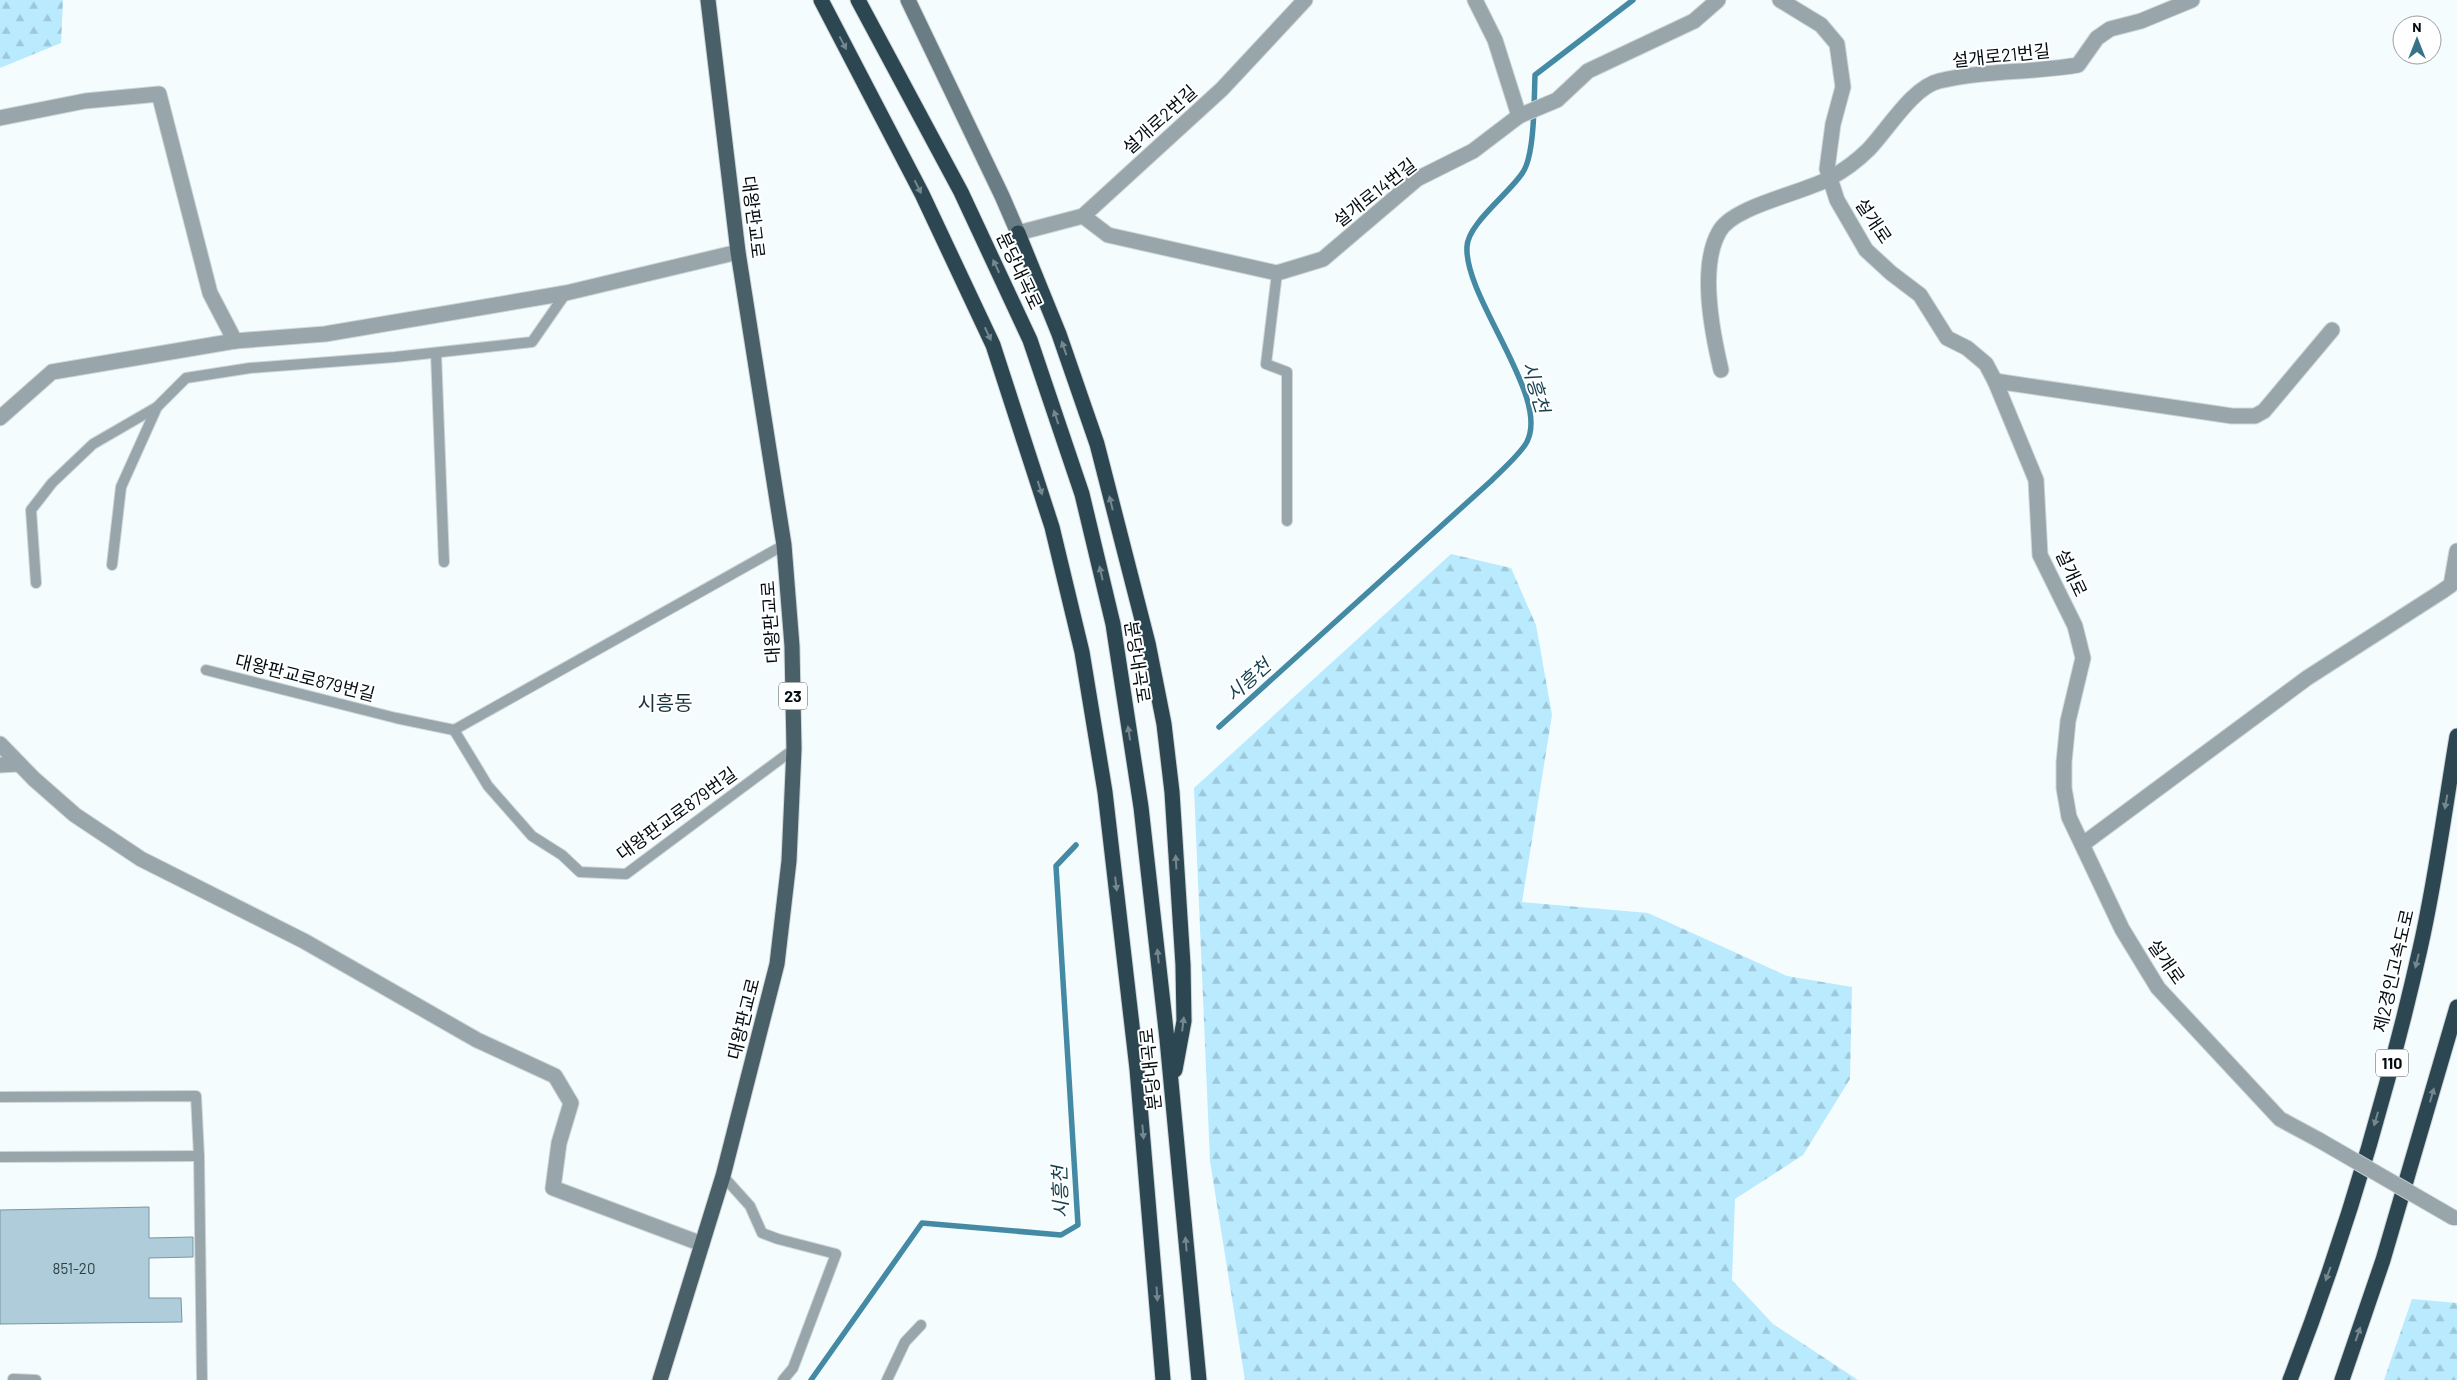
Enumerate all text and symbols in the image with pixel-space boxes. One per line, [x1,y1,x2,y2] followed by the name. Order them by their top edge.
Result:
[2392,15,2442,65] north arrow
[2412,18,2422,35] text: N
[839,36,847,50] one-way arrow
[1951,39,2051,71] street label: 설개로21번길
[1118,80,1201,158] street label: 설개로2번길
[1329,153,1420,231] street label: 설개로14번길
[738,174,770,259] street label: 대왕판교로
[914,180,922,195] one-way arrow
[1851,194,1897,247] street label: 설개로
[992,228,1047,313] street label: 분당내곡로
[991,259,999,273] one-way arrow
[984,327,992,341] one-way arrow
[1060,340,1067,355] one-way arrow
[1518,358,1556,417] water label: 시흥천
[1052,409,1060,424] one-way arrow
[1036,481,1044,496] one-way arrow
[1107,495,1115,510] one-way arrow
[2051,545,2092,600] street label: 설개로
[1096,565,1104,580] one-way arrow
[756,580,784,664] street label: 대왕판교로
[1121,619,1155,704] street label: 분당내곡로
[233,649,377,705] street label: 대왕판교로879번길
[1220,653,1276,706] water label: 시흥천
[779,682,807,709] road number: 23
[637,690,693,714] district label: 시흥동
[1125,724,1133,740] one-way arrow
[612,762,741,864] street label: 대왕판교로879번길
[2441,794,2449,810] one-way arrow
[1171,854,1179,870] one-way arrow
[1112,876,1120,892] one-way arrow
[2368,907,2418,1034] street label: 제2경인고속도로
[2144,935,2190,988] street label: 설개로
[1154,948,1162,964] one-way arrow
[2413,954,2421,969] one-way arrow
[722,976,764,1062] street label: 대왕판교로
[1179,1016,1187,1032] one-way arrow
[1135,1027,1165,1111] street label: 분당내곡로
[2376,1050,2408,1076] road number: 110
[2428,1088,2436,1103] one-way arrow
[2371,1111,2379,1126] one-way arrow
[1139,1125,1147,1141] one-way arrow
[1047,1164,1072,1219] water label: 시흥천
[1182,1236,1190,1252] one-way arrow
[53,1259,95,1277] house number: 851-20
[2324,1267,2332,1282] one-way arrow
[1153,1287,1161,1303] one-way arrow
[2354,1326,2362,1341] one-way arrow

